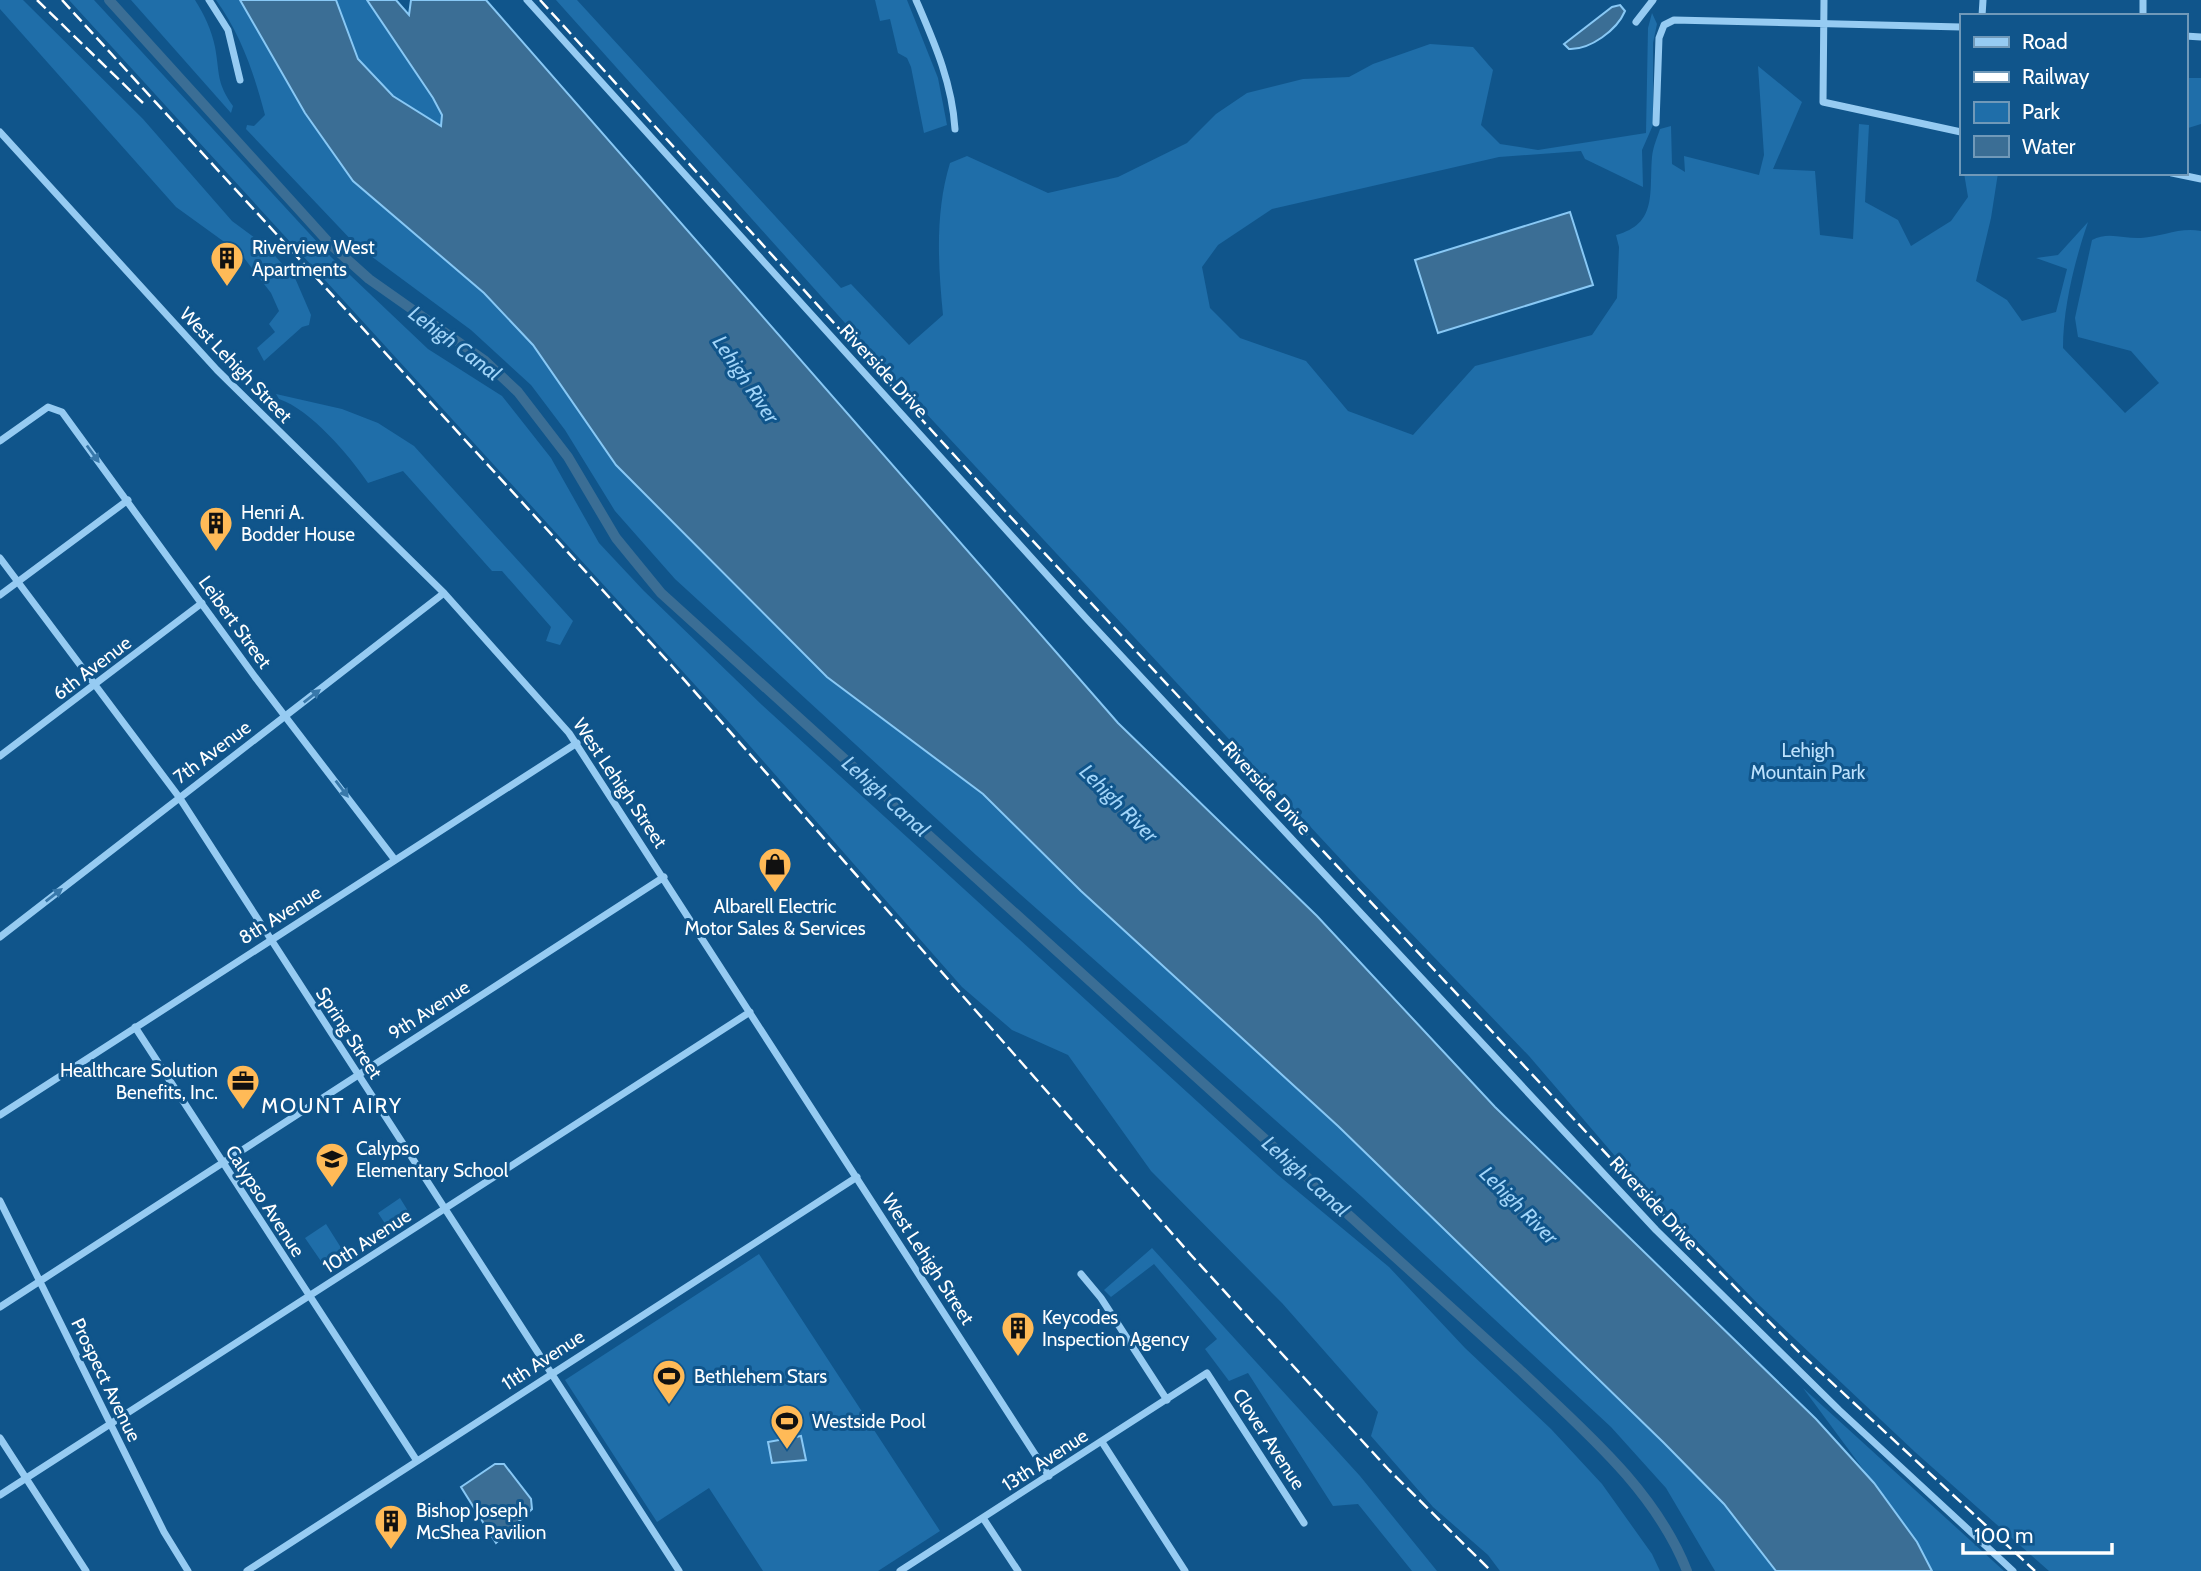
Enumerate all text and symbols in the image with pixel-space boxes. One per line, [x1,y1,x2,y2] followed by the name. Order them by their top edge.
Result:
[1960,14,2187,175] legend
[2022,29,2068,54] text: Road
[2022,64,2090,89] text: Railway
[2022,99,2060,124] text: Park
[2022,134,2076,159] text: Water
[252,236,375,281] place label: Riverview West Apartments
[208,239,246,288] building icon: Riverview West Apartments
[404,300,506,386] water label: Lehigh Canal
[175,302,297,428] street label: West Lehigh Street
[835,320,933,423] street label: Riverside Drive
[708,330,785,429] water label: Lehigh River
[86,445,100,463] one-way arrow
[241,501,355,546] place label: Henri A. Bodder House
[197,504,235,553] building icon: Henri A. Bodder House
[194,571,277,673] street label: Leibert Street
[48,631,136,705] street label: 6th Avenue
[303,690,321,704] one-way arrow
[568,714,672,853] street label: West Lehigh Street
[169,715,255,789] street label: 7th Avenue
[1218,737,1316,840] street label: Riverside Drive
[1751,739,1866,784] park label: Lehigh Mountain Park
[837,750,935,842] water label: Lehigh Canal
[1075,759,1164,848] water label: Lehigh River
[335,779,349,798] one-way arrow
[756,845,794,894] shop icon: Albarell Electric Motor Sales & Services
[235,881,326,949] street label: 8th Avenue
[45,889,63,903] one-way arrow
[684,895,866,940] place label: Albarell Electric Motor Sales & Services
[384,975,474,1045] street label: 9th Avenue
[311,983,388,1084] street label: Spring Street
[60,1059,218,1104] place label: Healthcare Solution Benefits, Inc.
[224,1062,262,1111] office icon: Healthcare Solution Benefits, Inc.
[261,1093,403,1118] district label: MOUNT AIRY
[1257,1130,1355,1222] water label: Lehigh Canal
[356,1137,509,1182] place label: Calypso Elementary School
[313,1140,351,1189] school or university icon: Calypso Elementary School
[220,1141,310,1261] street label: Calypso Avenue
[1605,1152,1703,1255] street label: Riverside Drive
[1475,1161,1564,1250] water label: Lehigh River
[877,1189,979,1329] street label: West Lehigh Street
[319,1204,416,1278] street label: 10th Avenue
[1042,1306,1190,1351] place label: Keycodes Inspection Agency
[999,1309,1037,1358] building icon: Keycodes Inspection Agency
[66,1314,146,1446] street label: Prospect Avenue
[497,1325,589,1395] street label: 11th Avenue
[650,1357,688,1406] sports icon: Bethlehem Stars
[694,1365,827,1388] place label: Bethlehem Stars
[1228,1384,1310,1494] street label: Clover Avenue
[768,1402,806,1451] sports icon: Westside Pool
[812,1410,926,1433] place label: Westside Pool
[998,1424,1092,1496] street label: 13th Avenue
[416,1499,546,1544] place label: Bishop Joseph McShea Pavilion
[372,1502,410,1551] building icon: Bishop Joseph McShea Pavilion
[1963,1512,2112,1556] scale bar
[1974,1523,2033,1548] text: 100 m

